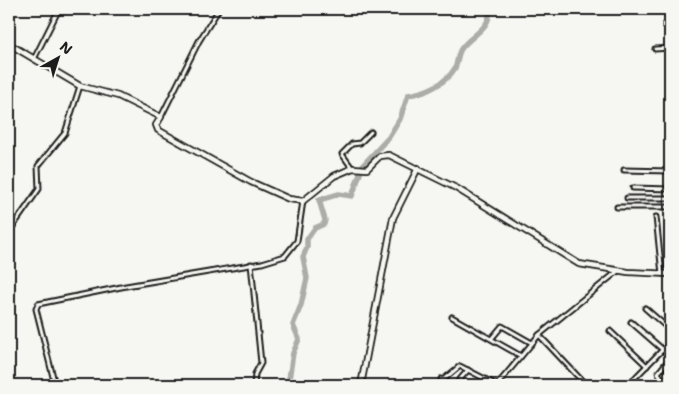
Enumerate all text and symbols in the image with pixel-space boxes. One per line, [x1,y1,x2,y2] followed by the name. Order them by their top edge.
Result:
[32,32,82,82] north arrow
[56,37,76,58] text: N

